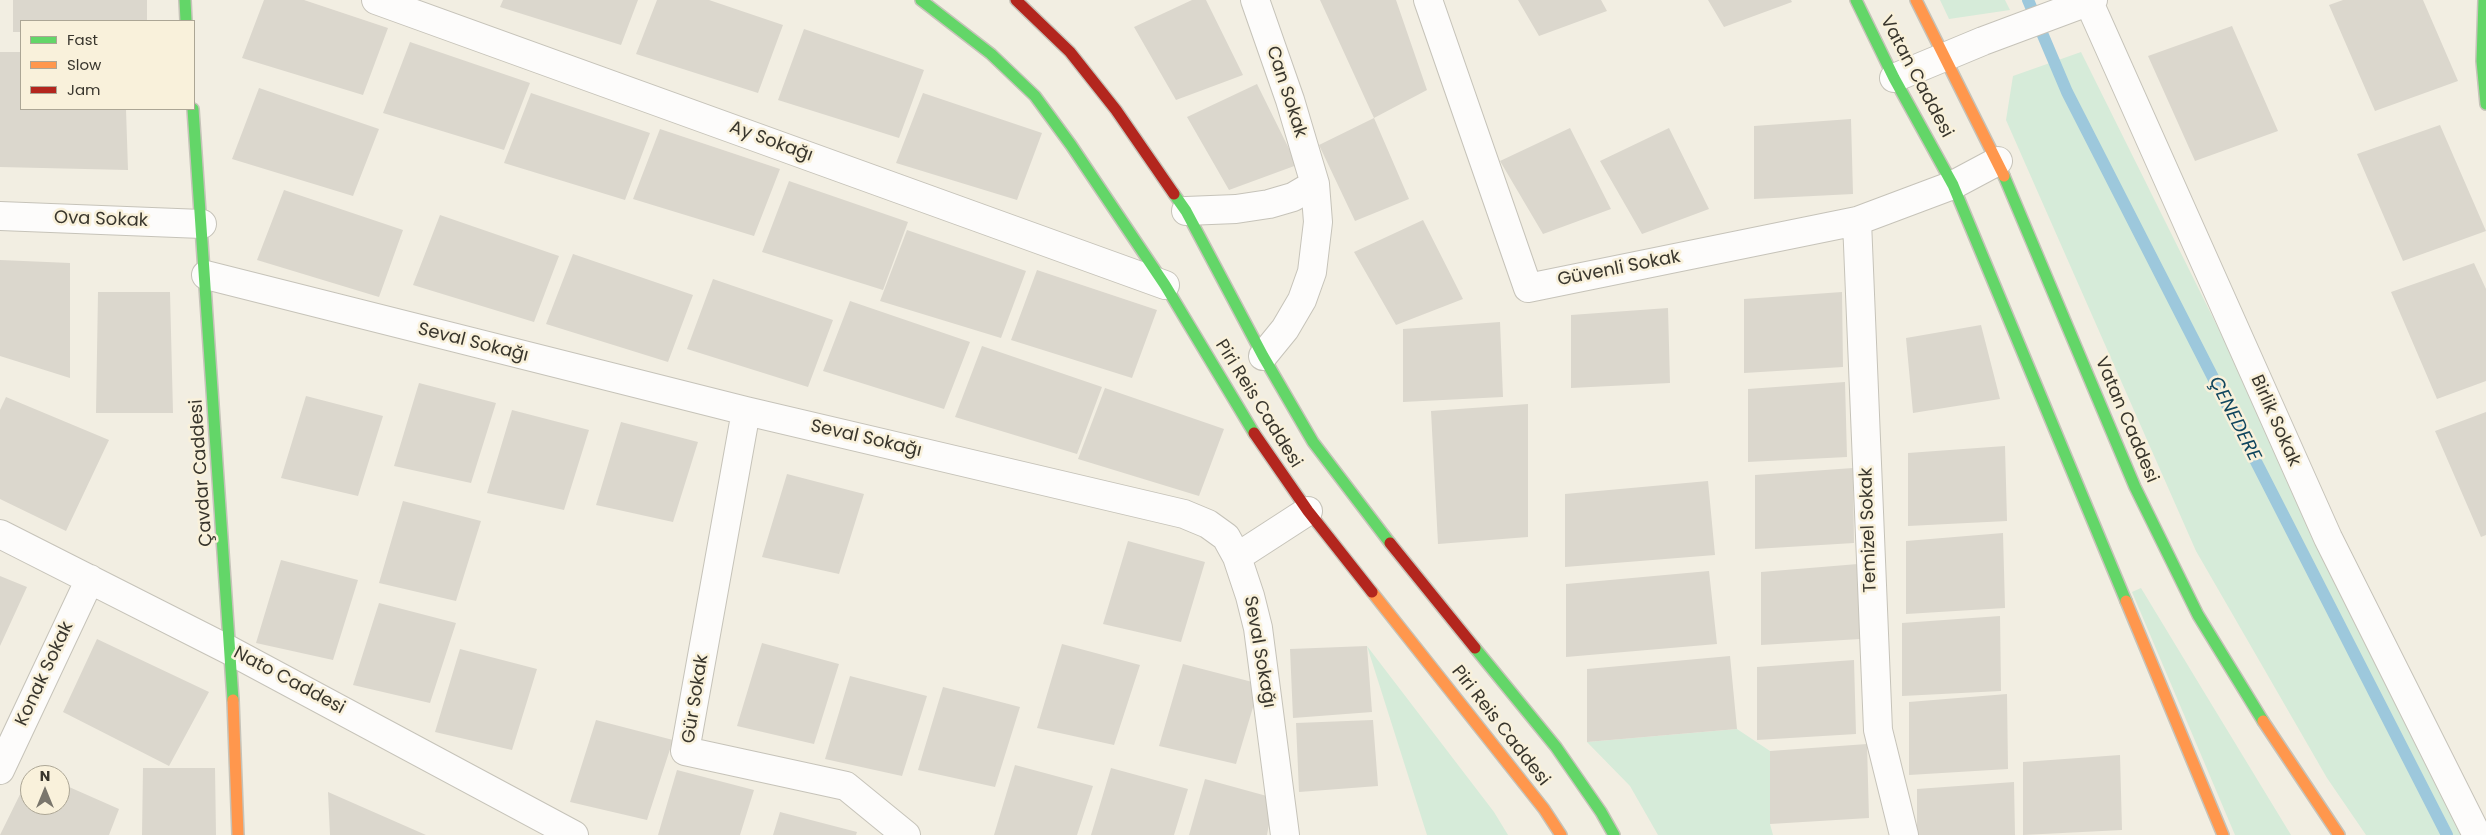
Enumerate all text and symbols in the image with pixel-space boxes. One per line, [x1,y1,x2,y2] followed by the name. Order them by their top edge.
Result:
[1875,12,1957,142] street label: Vatan Caddesi
[20,20,195,110] legend
[67,29,98,50] text: Fast
[1261,43,1311,141] street label: Can Sokak
[67,54,101,75] text: Slow
[67,79,101,100] text: Jam
[726,117,816,167] street label: Ay Sokağı
[54,208,148,232] street label: Ova Sokak
[1556,246,1682,292] street label: Güvenli Sokak
[415,319,531,367] street label: Seval Sokağı
[1210,336,1306,472] street label: Piri Reis Caddesi
[2090,354,2162,486] street label: Vatan Caddesi
[2245,372,2305,470] street label: Birlik Sokak
[2203,373,2265,465] water label: ÇENEDERE
[186,399,218,547] street label: Çavdar Caddesi
[808,416,924,462] street label: Seval Sokağı
[1856,467,1882,593] street label: Temizel Sokak
[1239,594,1279,710] street label: Seval Sokağı
[11,618,79,730] street label: Konak Sokak
[230,643,348,719] street label: Nato Caddesi
[678,653,714,745] street label: Gür Sokak
[1446,661,1554,791] street label: Piri Reis Caddesi
[20,765,70,815] north arrow
[40,766,50,786] text: N

